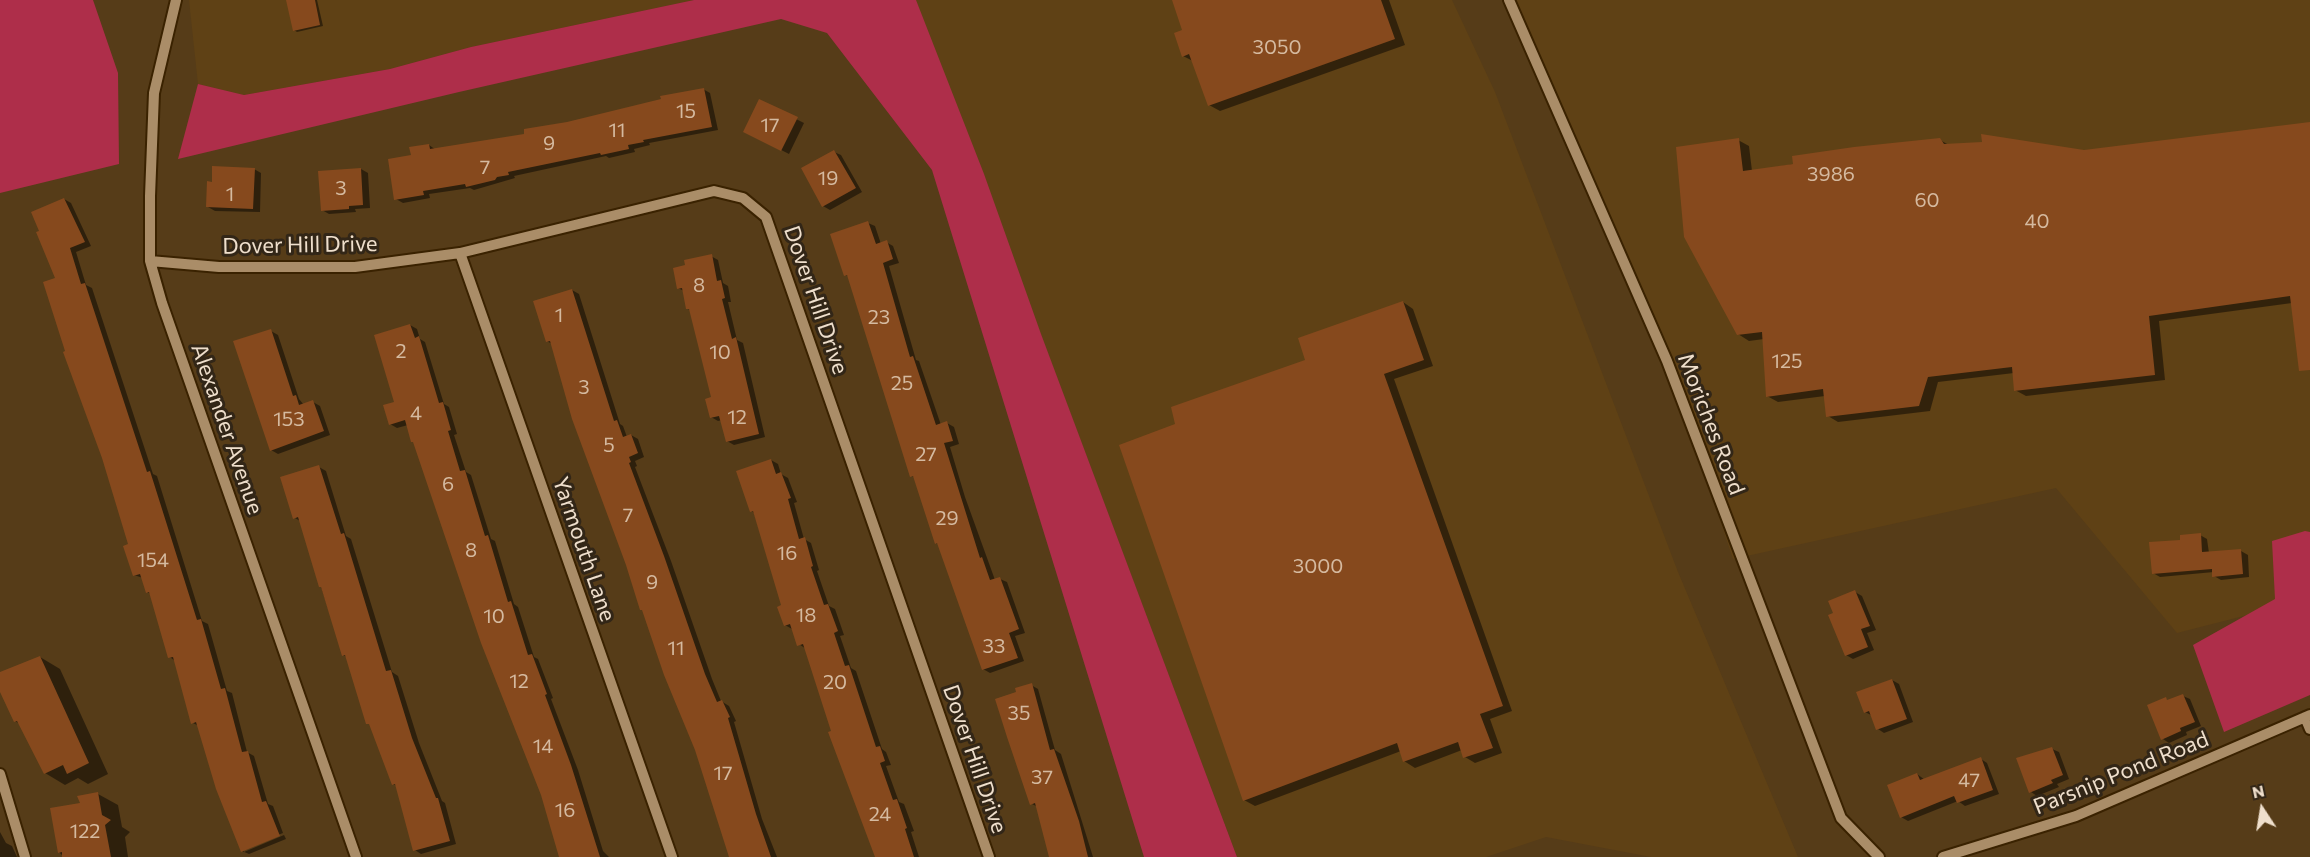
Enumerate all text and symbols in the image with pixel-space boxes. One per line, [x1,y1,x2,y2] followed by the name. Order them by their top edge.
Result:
[1253,35,1301,59] house number: 3050
[676,99,696,123] house number: 15
[760,113,780,137] house number: 17
[608,118,626,142] house number: 11
[543,131,555,155] house number: 9
[480,155,490,179] house number: 7
[1807,162,1855,186] house number: 3986
[818,166,838,190] house number: 19
[335,176,347,200] house number: 3
[226,182,234,206] house number: 1
[1914,188,1940,212] house number: 60
[2024,209,2050,233] house number: 40
[778,222,854,378] street label: Dover Hill Drive
[222,230,378,260] street label: Dover Hill Drive
[693,273,705,297] house number: 8
[555,303,563,327] house number: 1
[868,305,890,329] house number: 23
[395,339,407,363] house number: 2
[185,340,269,518] street label: Alexander Avenue
[709,340,731,364] house number: 10
[1771,349,1803,373] house number: 125
[1672,350,1750,498] street label: Moriches Road
[891,371,913,395] house number: 25
[578,375,590,399] house number: 3
[410,401,422,425] house number: 4
[727,405,747,429] house number: 12
[273,407,305,431] house number: 153
[603,433,615,457] house number: 5
[915,442,937,466] house number: 27
[442,472,454,496] house number: 6
[547,473,621,625] street label: Yarmouth Lane
[623,503,633,527] house number: 7
[935,506,959,530] house number: 29
[465,538,477,562] house number: 8
[777,541,797,565] house number: 16
[137,548,169,572] house number: 154
[1293,554,1343,578] house number: 3000
[646,570,658,594] house number: 9
[796,603,816,627] house number: 18
[483,604,505,628] house number: 10
[983,634,1005,658] house number: 33
[667,636,685,660] house number: 11
[509,669,529,693] house number: 12
[823,670,847,694] house number: 20
[937,681,1013,837] street label: Dover Hill Drive
[1008,701,1030,725] house number: 35
[2030,726,2212,820] street label: Parsnip Pond Road
[533,734,553,758] house number: 14
[713,761,733,785] house number: 17
[1031,765,1053,789] house number: 37
[1958,768,1980,792] house number: 47
[2232,779,2292,839] north arrow
[2250,780,2266,801] text: N
[555,798,575,822] house number: 16
[869,802,891,826] house number: 24
[70,819,100,843] house number: 122

